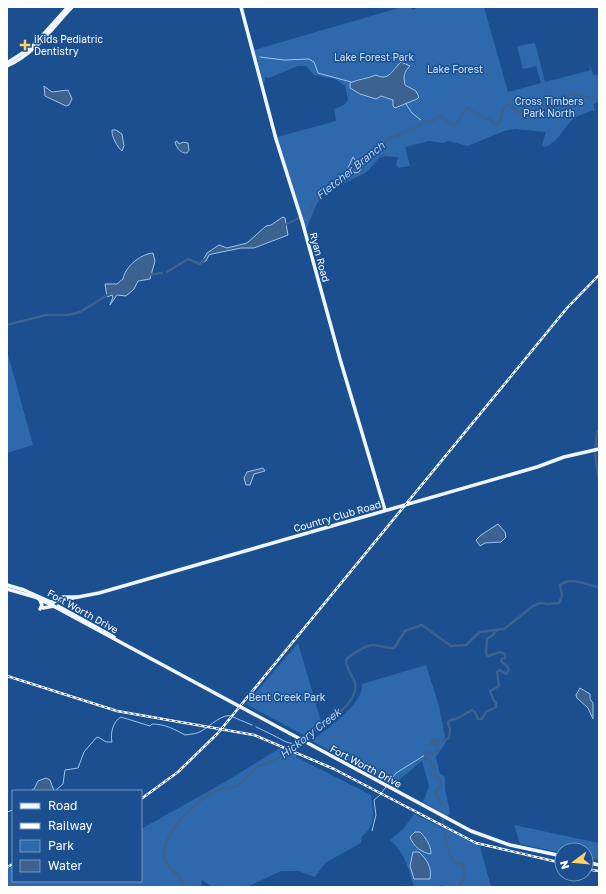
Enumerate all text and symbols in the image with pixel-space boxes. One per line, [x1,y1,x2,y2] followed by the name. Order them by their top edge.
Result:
[34,33,103,57] place label: iKids Pediatric Dentistry
[19,39,31,51] marker: iKids Pediatric Dentistry
[334,51,414,63] park label: Lake Forest Park
[427,63,483,75] park label: Lake Forest
[515,95,583,119] park label: Cross Timbers Park North
[313,138,388,202] water label: Fletcher Branch
[308,231,332,283] street label: Ryan Road
[292,498,382,534] street label: Country Club Road
[45,587,121,636] street label: Fort Worth Drive
[248,691,326,703] park label: Bent Creek Park
[277,704,345,762] water label: Hickory Creek
[328,742,404,790] street label: Fort Worth Drive
[12,790,142,882] legend
[48,798,77,813] text: Road
[48,818,93,833] text: Railway
[48,838,74,853] text: Park
[554,842,594,882] north arrow
[48,858,82,873] text: Water
[557,859,571,871] text: N

